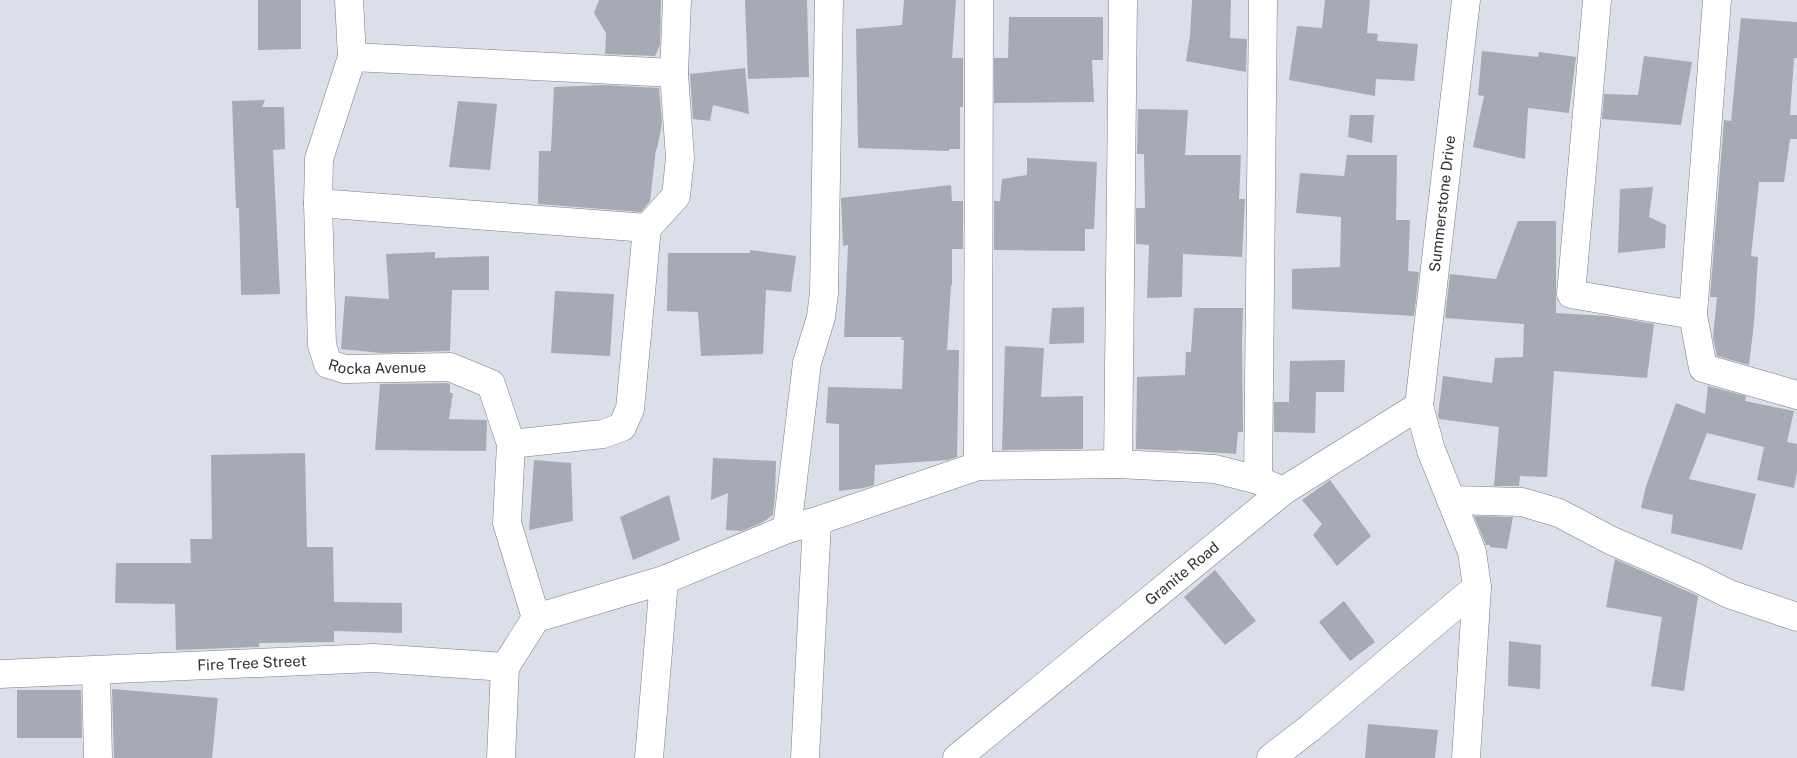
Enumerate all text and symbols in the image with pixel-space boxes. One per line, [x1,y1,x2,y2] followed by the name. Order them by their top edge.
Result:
[1426,134,1458,273] street label: Summerstone Drive
[326,356,426,377] street label: Rocka Avenue
[1141,538,1222,608] street label: Granite Road
[197,652,307,674] street label: Fire Tree Street

